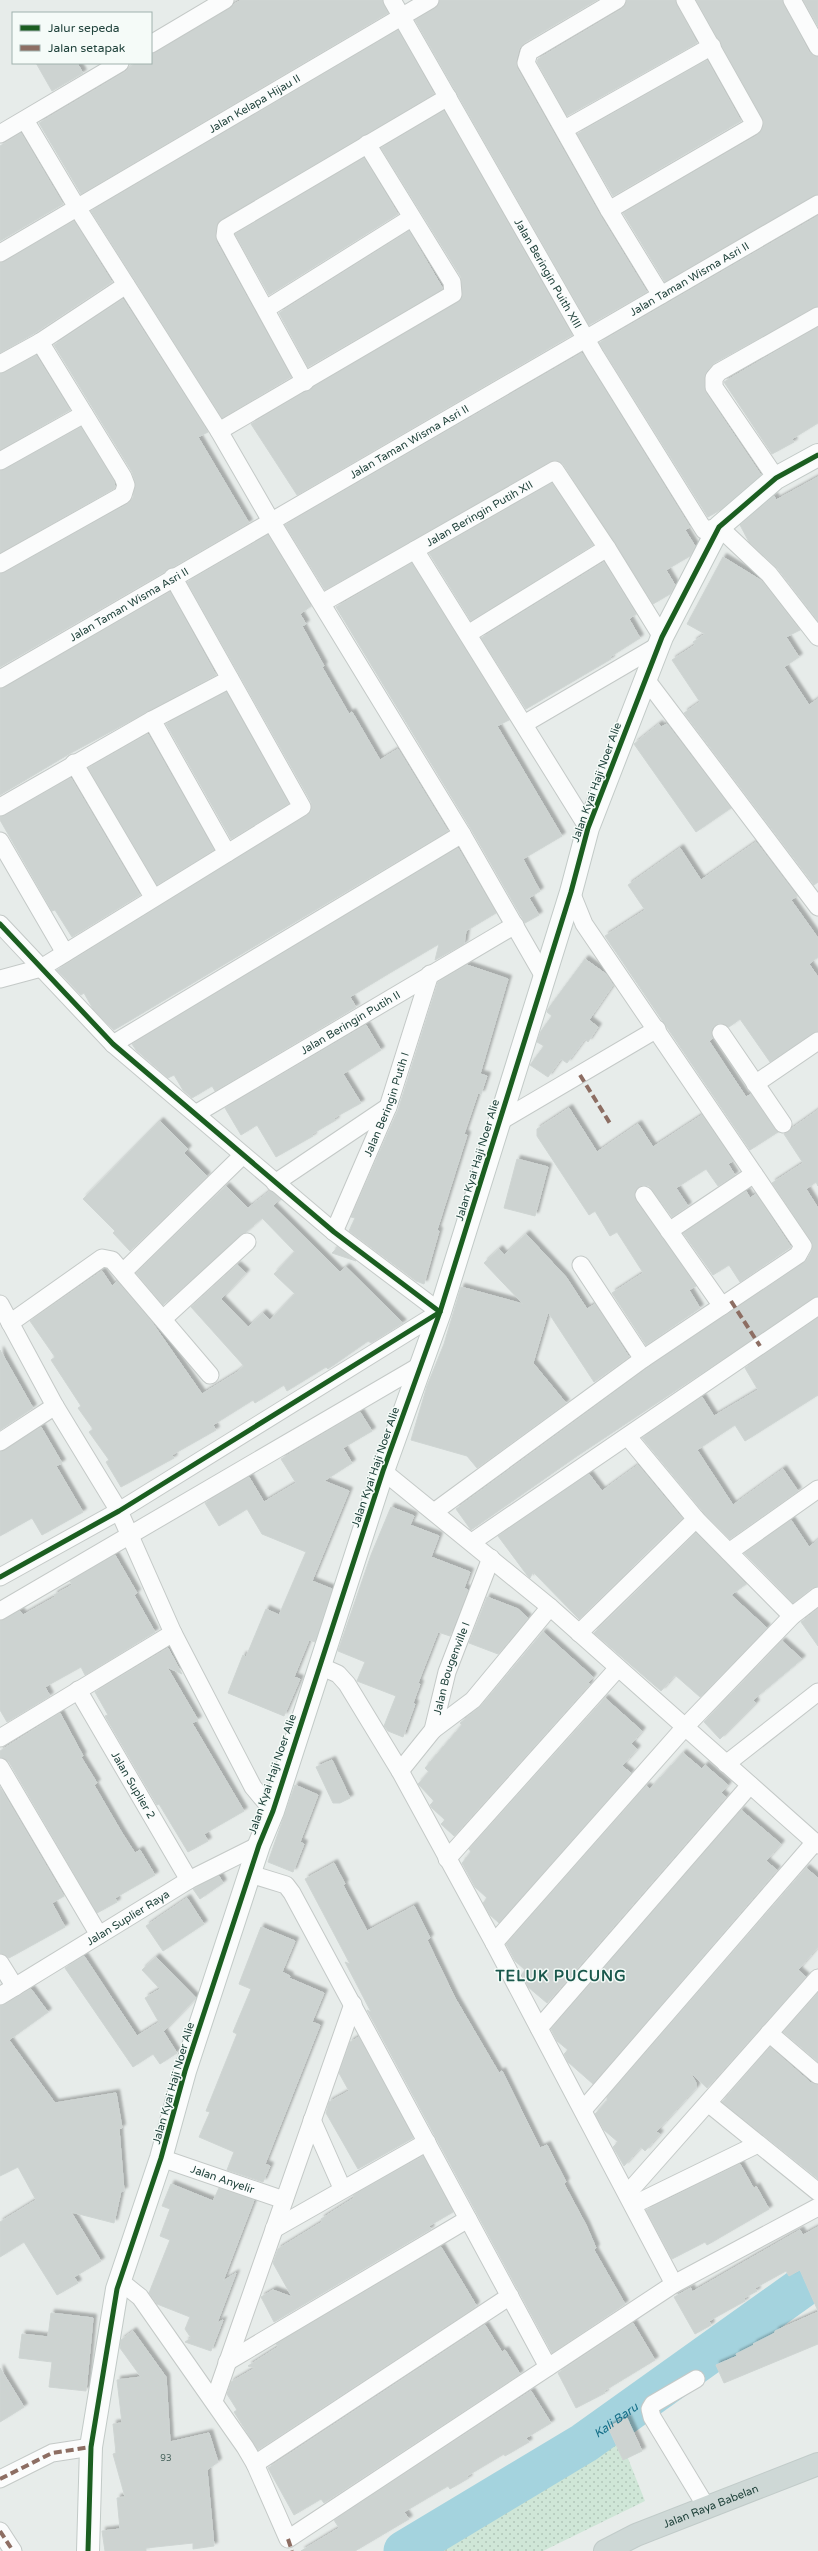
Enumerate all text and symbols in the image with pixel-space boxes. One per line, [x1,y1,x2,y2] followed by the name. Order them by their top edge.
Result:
[12,12,152,64] legend
[48,21,120,35] text: Jalur sepeda
[48,41,126,55] text: Jalan setapak
[206,72,303,136] street label: Jalan Kelapa Hijau II
[512,217,584,331] street label: Jalan Beringin Puith XIII
[628,240,751,319] street label: Jalan Taman Wisma Asri II
[347,402,471,482] street label: Jalan Taman Wisma Asri II
[424,478,535,549] street label: Jalan Beringin Putih XII
[67,565,191,644] street label: Jalan Taman Wisma Asri II
[569,721,624,844] street label: Jalan Kyai Haji Noer Alie
[298,988,403,1057] street label: Jalan Beringin Putih II
[361,1051,412,1159] street label: Jalan Beringin Putih I
[453,1098,502,1222] street label: Jalan Kyai Haji Noer Alie
[349,1405,402,1529] street label: Jalan Kyai Haji Noer Alie
[431,1620,473,1716] street label: Jalan Bougenville I
[246,1712,299,1836] street label: Jalan Kyai Haji Noer Alie
[108,1749,158,1821] street label: Jalan Suplier 2
[84,1888,172,1948] street label: Jalan Suplier Raya
[494,1967,627,1985] district label: TELUK PUCUNG
[150,2021,197,2146] street label: Jalan Kyai Haji Noer Alie
[189,2163,257,2197] street label: Jalan Anyelir
[591,2399,641,2441] water label: Kali Baru
[160,2453,172,2464] house number: 93
[661,2482,760,2531] street label: Jalan Raya Babelan

